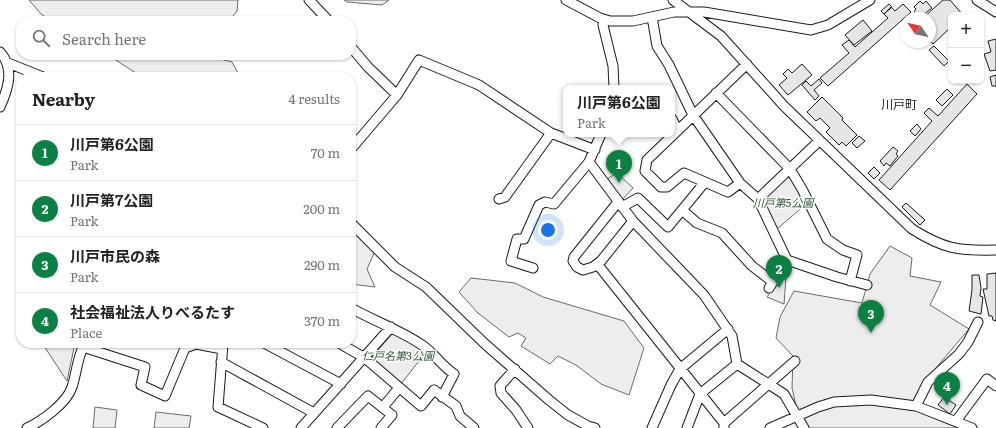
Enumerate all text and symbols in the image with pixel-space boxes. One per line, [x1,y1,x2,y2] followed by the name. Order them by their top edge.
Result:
[900,12,936,48] north arrow
[948,12,984,84] map controls
[948,12,984,48] button: +
[16,16,356,60] search box
[30,27,52,49] icon: search
[62,27,146,50] text: Search here
[948,48,984,84] button: −
[563,85,675,137] popup
[32,86,95,111] text: Nearby
[289,89,340,108] text: 4 results
[577,90,661,113] text: 川戸第6公園
[881,95,917,113] district label: 川戸町
[577,113,606,132] text: Park
[70,132,154,155] text: 川戸第6公園
[42,143,48,162] text: 1
[311,143,340,162] text: 70 m
[606,150,632,183] pin: 1
[70,155,99,174] text: Park
[70,188,153,211] text: 川戸第7公園
[753,194,815,210] park label: 川戸第5公園
[42,199,48,218] text: 2
[303,199,340,218] text: 200 m
[70,211,99,230] text: Park
[538,220,558,240] your location
[70,244,160,267] text: 川戸市民の森
[41,255,49,274] text: 3
[304,255,340,274] text: 290 m
[766,255,792,288] pin: 2
[70,267,99,286] text: Park
[70,300,235,323] text: 社会福祉法人りべるたす
[858,300,884,333] pin: 3
[41,311,49,330] text: 4
[304,311,340,330] text: 370 m
[70,323,102,342] text: Place
[362,347,436,363] park label: 仁戸名第3公園
[934,372,960,405] pin: 4

